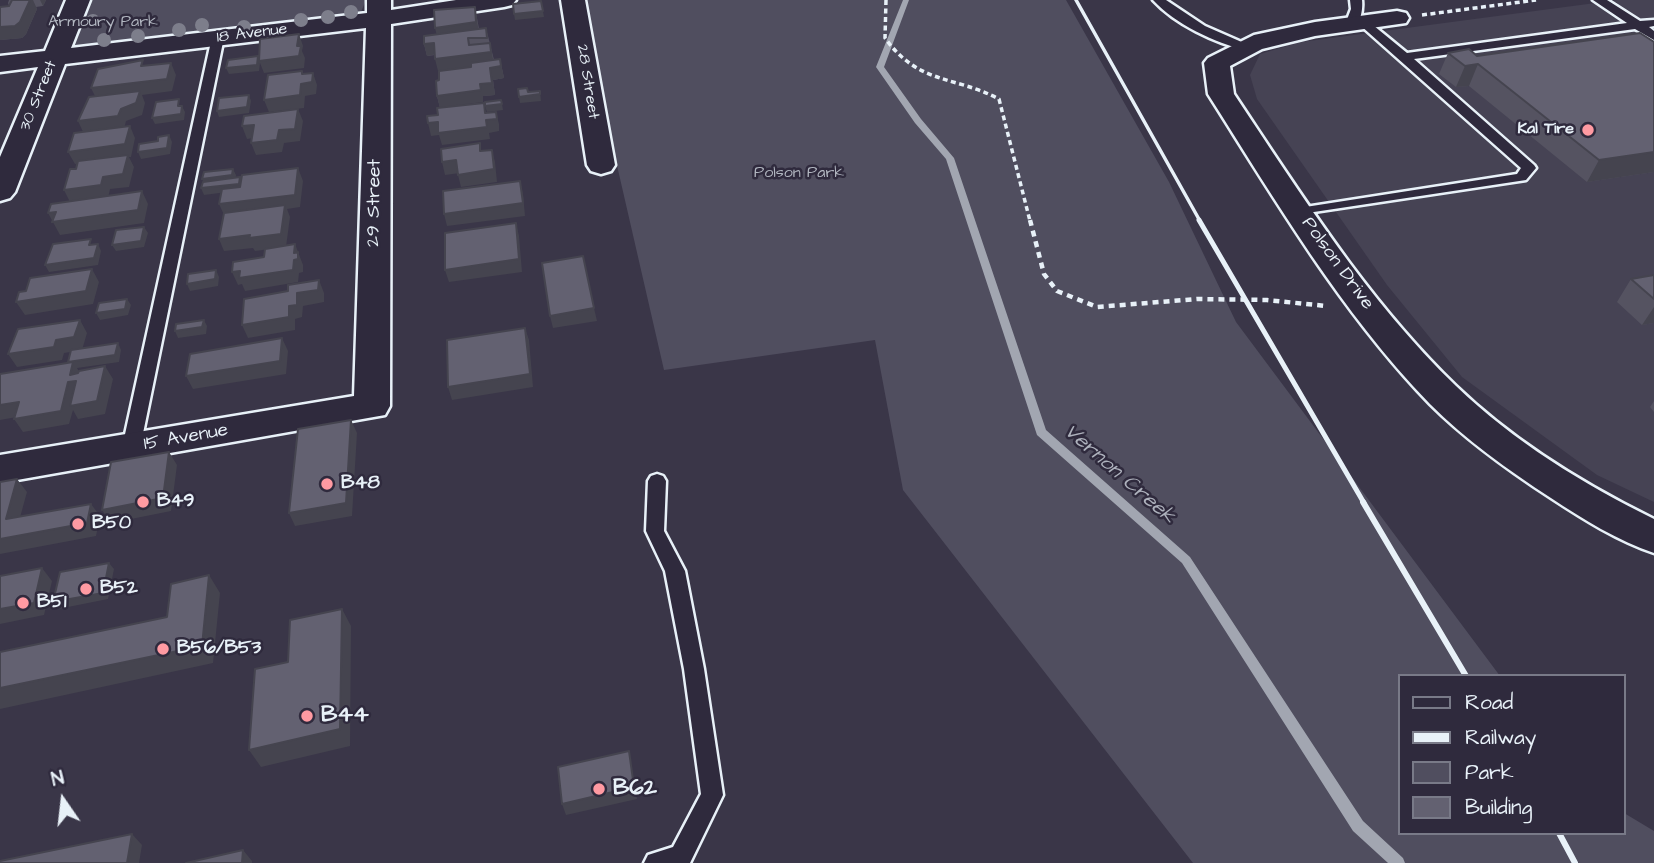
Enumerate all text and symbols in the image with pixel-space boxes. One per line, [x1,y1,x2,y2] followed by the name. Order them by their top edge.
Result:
[48,13,158,33] park label: Armoury Park
[216,20,288,48] street label: 18 Avenue
[572,43,602,121] street label: 28 Street
[16,58,62,134] street label: 30 Street
[1517,120,1574,140] place label: Kal Tire
[1580,122,1596,138] marker: Kal Tire
[363,159,387,247] street label: 29 Street
[754,164,844,184] park label: Polson Park
[1296,213,1378,315] street label: Polson Drive
[142,419,230,457] street label: 15 Avenue
[1058,420,1180,530] water label: Vernon Creek
[341,473,380,495] place label: B48
[319,476,335,492] marker: B48
[157,491,194,513] place label: B49
[135,494,151,510] marker: B49
[92,513,131,535] place label: B50
[70,516,86,532] marker: B50
[100,578,138,600] place label: B52
[78,581,94,597] marker: B52
[37,592,66,614] place label: B51
[15,595,31,611] marker: B51
[177,638,261,660] place label: B56/B53
[155,641,171,657] marker: B56/B53
[1398,674,1626,835] legend
[1465,688,1513,717] text: Road
[321,702,369,730] place label: B44
[299,708,315,724] marker: B44
[1465,723,1536,752] text: Railway
[1465,758,1514,787] text: Park
[28,765,98,835] north arrow
[49,765,67,794] text: N
[613,775,657,803] place label: B62
[591,781,607,797] marker: B62
[1465,793,1532,822] text: Building

